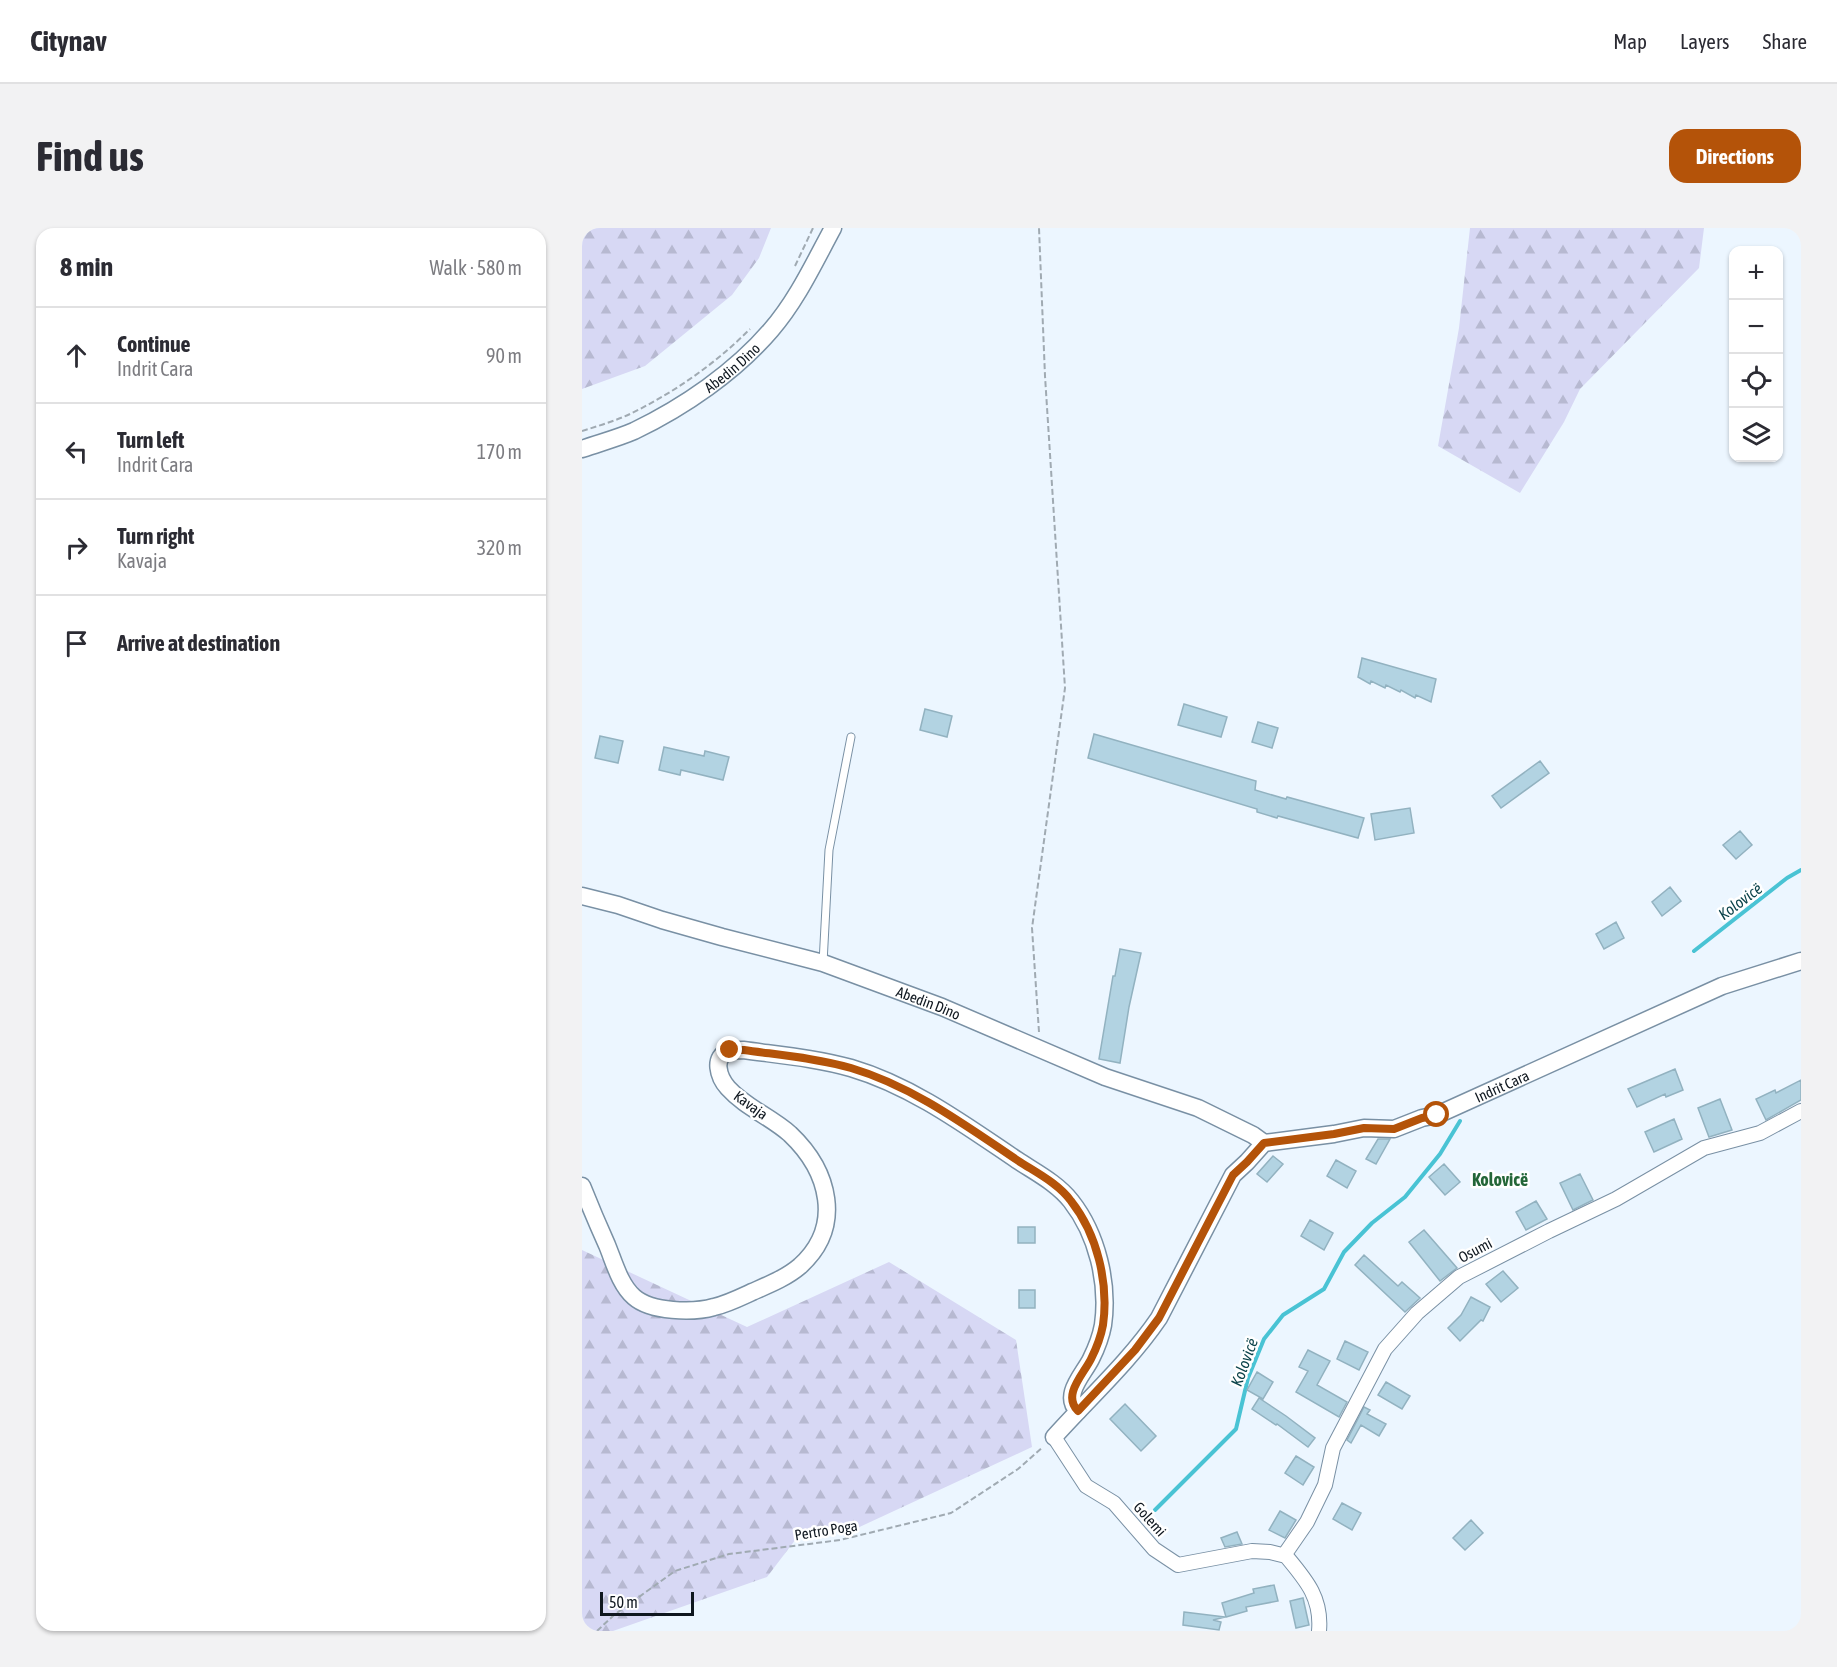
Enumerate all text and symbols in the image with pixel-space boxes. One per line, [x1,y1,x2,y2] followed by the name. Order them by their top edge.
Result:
[30,25,107,57] text: Citynav
[1613,29,1647,53] text: Map
[1680,29,1730,53] text: Layers
[1763,29,1807,53] text: Share
[1669,129,1801,183] button: Directions
[36,132,144,180] text: Find us
[1729,246,1783,462] map controls
[1729,246,1783,300] button: +
[60,252,113,282] text: 8 min
[430,256,522,279] text: Walk · 580 m
[1729,300,1783,354] button: −
[117,331,191,357] text: Continue
[60,339,93,372] icon: ahead
[701,339,763,396] street label: Abedin Dino
[486,344,522,367] text: 90 m
[1729,354,1783,408] button: locate
[117,357,193,380] text: Indrit Cara
[1729,408,1783,462] button: layers
[117,427,184,453] text: Turn left
[60,435,93,468] icon: left
[477,440,522,463] text: 170 m
[117,453,193,476] text: Indrit Cara
[117,523,194,549] text: Turn right
[60,531,93,564] icon: right
[477,536,522,559] text: 320 m
[117,549,167,572] text: Kavaja
[60,627,93,660] icon: arrive
[117,630,280,656] text: Arrive at destination
[1715,879,1765,923] water label: Kolovicë
[894,982,963,1023] street label: Abedin Dino
[716,1036,742,1062] route end
[1472,1066,1531,1105] street label: Indrit Cara
[731,1087,771,1123] street label: Kavaja
[1423,1101,1449,1127] route start
[1472,1169,1528,1190] district label: Kolovicë
[1455,1234,1495,1266] street label: Osumi
[1227,1335,1261,1389] water label: Kolovicë
[1130,1498,1170,1540] street label: Golemi
[793,1517,859,1543] street label: Pertro Poga
[600,1589,694,1616] scale bar
[609,1593,638,1611] text: 50 m

